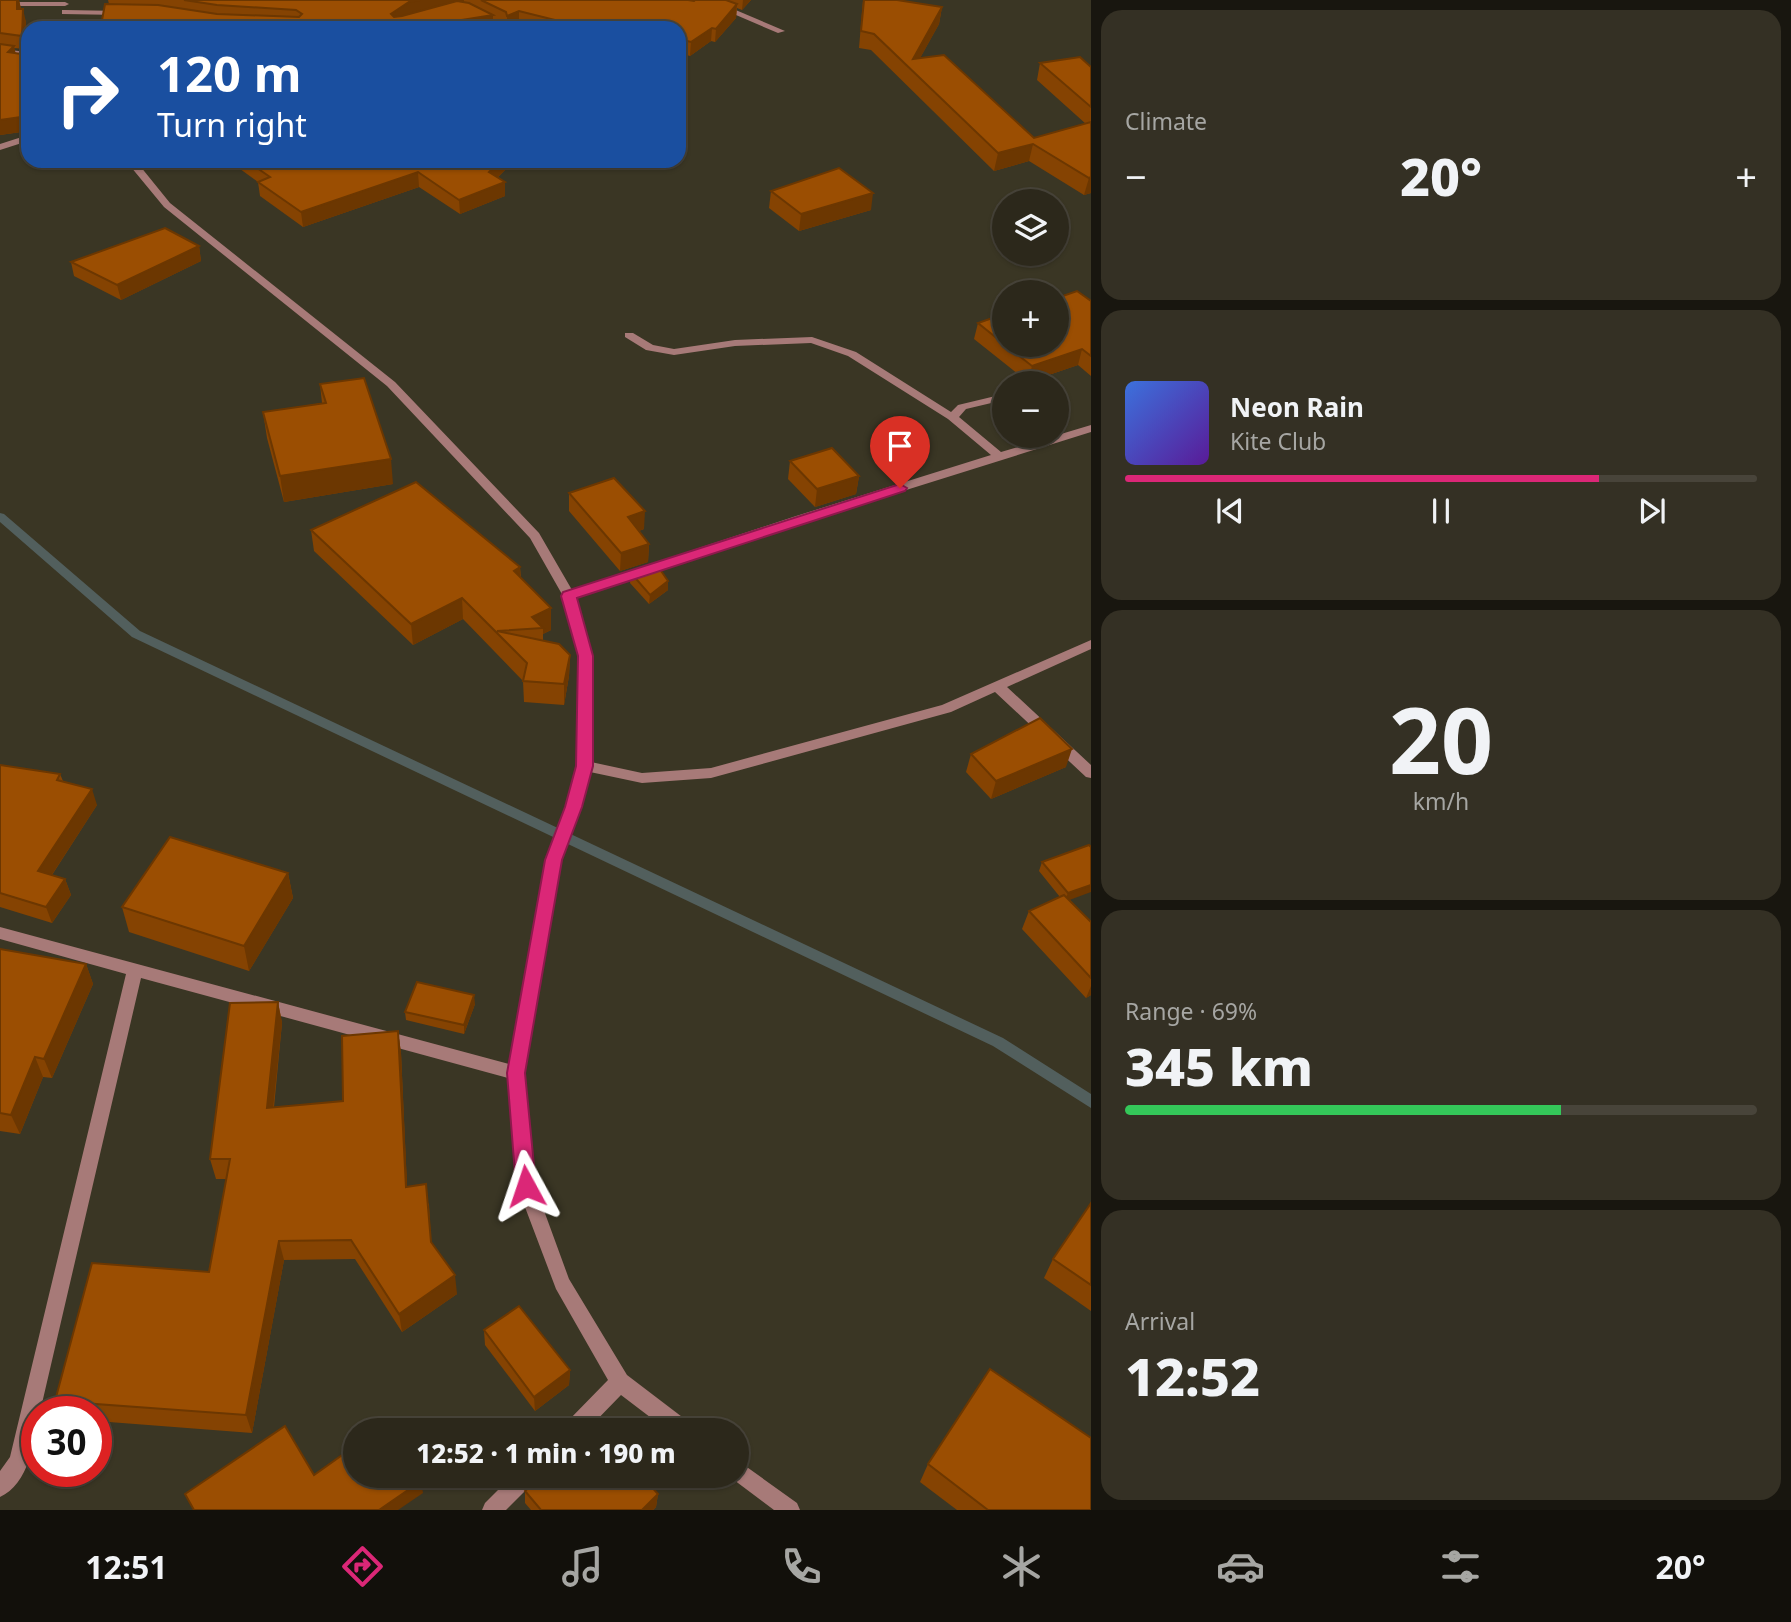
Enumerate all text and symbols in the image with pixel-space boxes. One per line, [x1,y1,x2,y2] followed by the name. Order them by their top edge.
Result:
[157,40,302,106] text: 120 m
[42,49,133,140] icon: right
[157,103,307,146] text: Turn right
[1125,105,1207,137] text: Climate
[1400,140,1482,211] text: 20°
[1125,150,1147,202] text: −
[1735,150,1757,202] text: +
[992,189,1069,448] map controls
[992,189,1069,266] button: layers
[992,280,1069,357] button: +
[992,371,1069,448] button: −
[1230,389,1364,425] text: Neon Rain
[870,416,930,488] pin
[1230,425,1326,457] text: Kite Club
[881,427,919,465] icon: arrive
[1211,492,1249,530] icon: previous
[1422,492,1460,530] icon: pause
[1633,492,1671,530] icon: next
[1389,677,1493,801] text: 20
[1413,785,1469,817] text: km/h
[1125,995,1257,1027] text: Range · 69%
[1125,1030,1313,1101] text: 345 km
[489,1149,563,1223] position arrow
[1125,1305,1195,1337] text: Arrival
[1125,1340,1260,1411] text: 12:52
[21,1396,112,1487] speed limit sign: 30
[416,1435,676,1471] text: 12:52 · 1 min · 190 m
[338,1542,387,1591] icon: directions
[558,1542,607,1591] icon: music
[777,1542,826,1591] icon: phone
[997,1542,1046,1591] icon: climate
[1216,1542,1265,1591] icon: car
[1436,1542,1485,1591] icon: filters
[85,1545,168,1588] text: 12:51
[1655,1545,1706,1588] text: 20°

